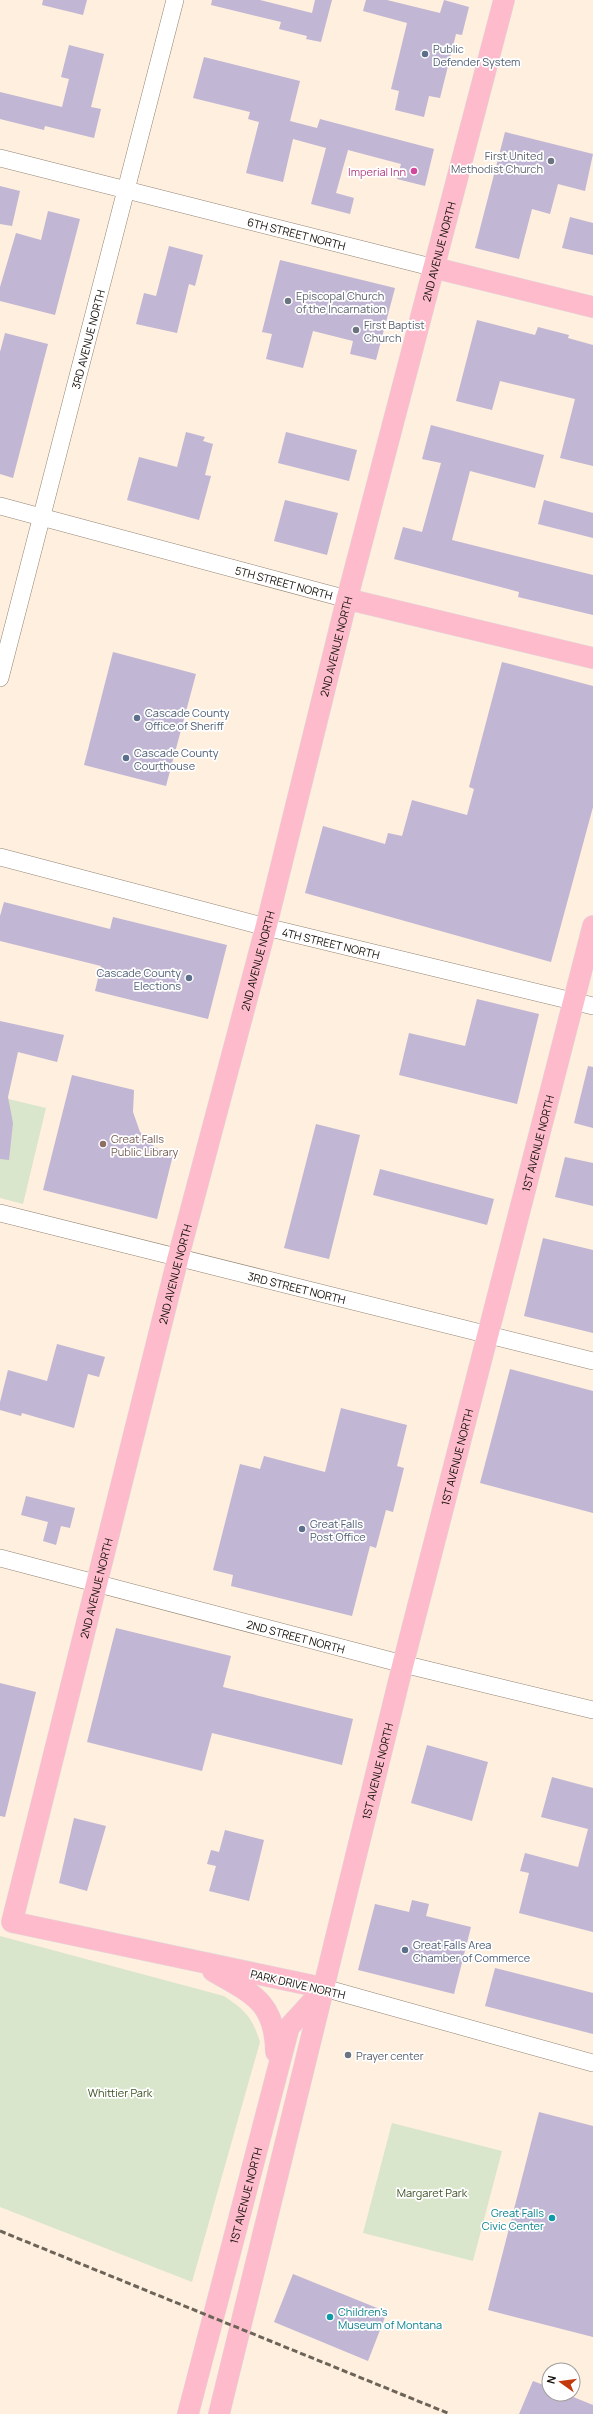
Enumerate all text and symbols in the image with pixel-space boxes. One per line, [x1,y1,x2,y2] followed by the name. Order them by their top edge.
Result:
[433,41,520,69] place label: Public Defender System
[420,49,430,59] marker: Public Defender System
[451,148,543,176] place label: First United Methodist Church
[546,156,556,166] marker: First United Methodist Church
[348,164,406,179] place label: Imperial Inn
[409,166,419,176] marker: Imperial Inn
[418,200,458,303] street label: 2ND AVENUE NORTH
[246,213,347,253] street label: 6TH STREET NORTH
[67,288,107,390] street label: 3RD AVENUE NORTH
[296,288,386,316] place label: Episcopal Church of the Incarnation
[283,296,293,306] marker: Episcopal Church of the Incarnation
[364,317,425,345] place label: First Baptist Church
[351,325,361,335] marker: First Baptist Church
[234,562,334,602] street label: 5TH STREET NORTH
[316,595,355,698] street label: 2ND AVENUE NORTH
[145,705,230,733] place label: Cascade County Office of Sheriff
[132,713,142,723] marker: Cascade County Office of Sheriff
[134,745,219,773] place label: Cascade County Courthouse
[121,753,131,763] marker: Cascade County Courthouse
[237,909,277,1012] street label: 2ND AVENUE NORTH
[281,924,381,962] street label: 4TH STREET NORTH
[96,965,181,993] place label: Cascade County Elections
[184,973,194,983] marker: Cascade County Elections
[517,1093,557,1193] street label: 1ST AVENUE NORTH
[111,1131,179,1159] place label: Great Falls Public Library
[98,1139,108,1149] marker: Great Falls Public Library
[154,1222,194,1326] street label: 2ND AVENUE NORTH
[246,1268,347,1307] street label: 3RD STREET NORTH
[437,1407,476,1507] street label: 1ST AVENUE NORTH
[310,1516,366,1544] place label: Great Falls Post Office
[297,1524,307,1534] marker: Great Falls Post Office
[76,1536,115,1640] street label: 2ND AVENUE NORTH
[245,1616,347,1656] street label: 2ND STREET NORTH
[358,1721,396,1821] street label: 1ST AVENUE NORTH
[413,1937,531,1965] place label: Great Falls Area Chamber of Commerce
[400,1945,410,1955] marker: Great Falls Area Chamber of Commerce
[249,1966,347,2002] street label: PARK DRIVE NORTH
[356,2048,424,2063] place label: Prayer center
[343,2050,353,2060] marker: Prayer center
[88,2085,153,2100] park label: Whittier Park
[225,2146,265,2245] street label: 1ST AVENUE NORTH
[397,2185,468,2200] park label: Margaret Park
[482,2205,544,2233] place label: Great Falls Civic Center
[547,2213,557,2223] marker: Great Falls Civic Center
[338,2304,442,2332] place label: Children's Museum of Montana
[325,2312,335,2322] marker: Children's Museum of Montana
[541,2362,581,2402] north arrow
[543,2374,559,2385] text: N

